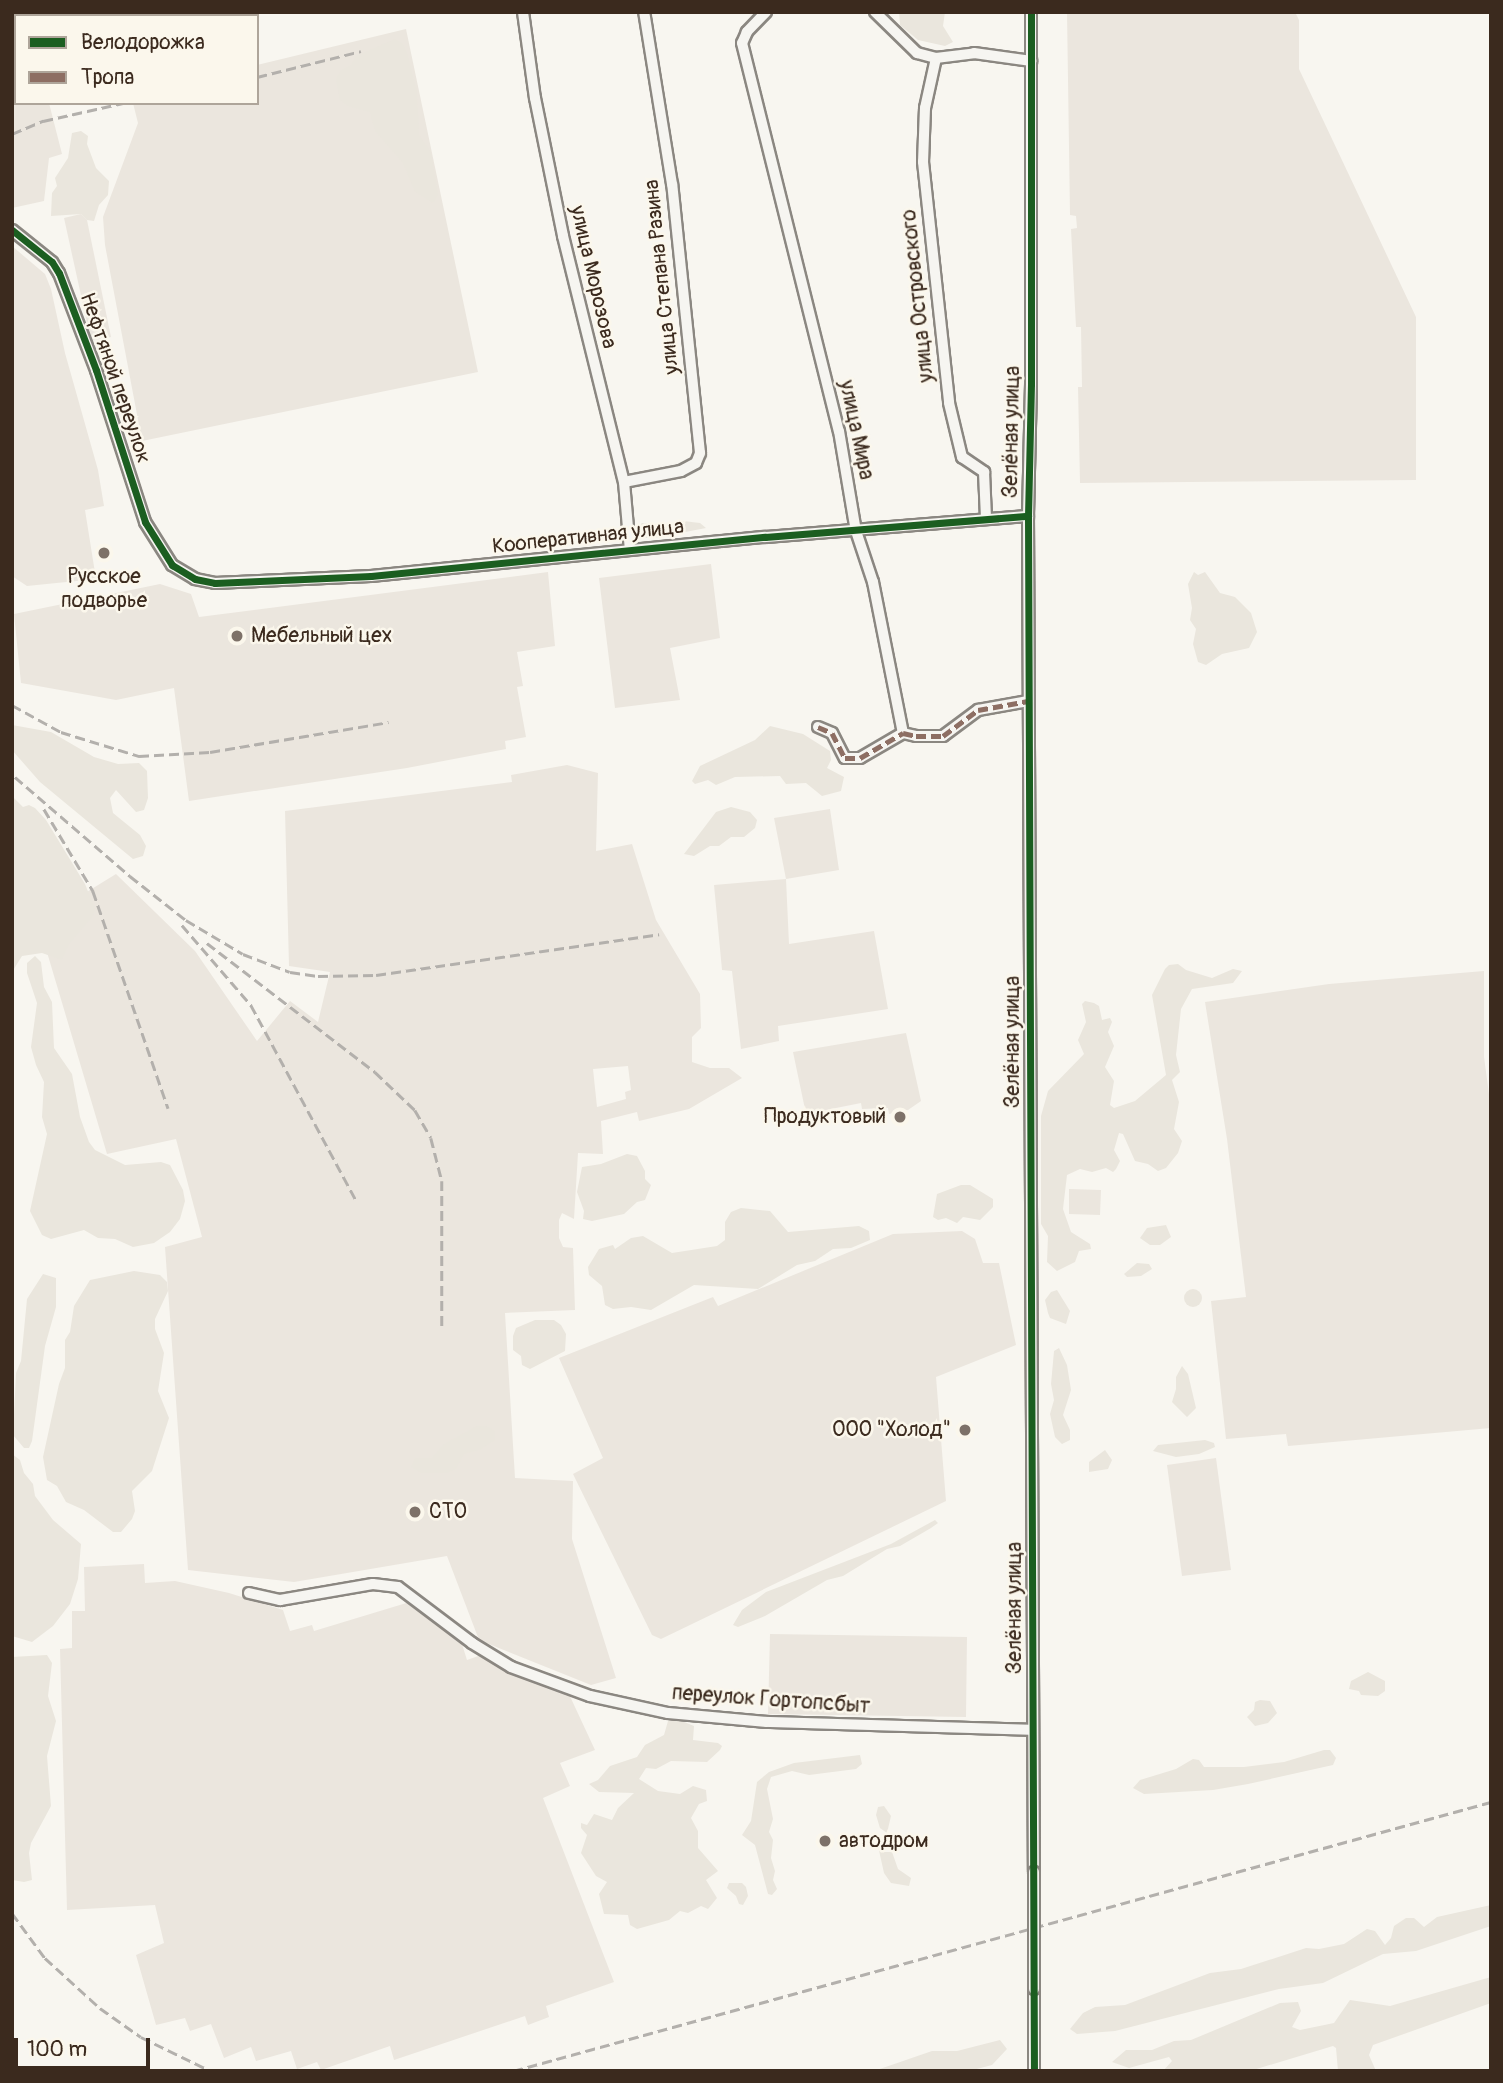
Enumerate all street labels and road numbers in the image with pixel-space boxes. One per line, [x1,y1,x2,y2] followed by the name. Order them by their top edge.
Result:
[639,178,685,376] street label: улица Степана Разина
[564,203,622,351] street label: улица Морозова
[896,208,940,384] street label: улица Островского
[74,289,156,467] street label: Нефтяной переулок
[998,366,1026,498] street label: Зелёная улица
[833,378,879,482] street label: улица Мира
[491,514,685,560] street label: Кооперативная улица
[1000,976,1026,1108] street label: Зелёная улица
[1002,1542,1028,1674] street label: Зелёная улица
[671,1681,871,1719] street label: переулок Гортопсбыт

